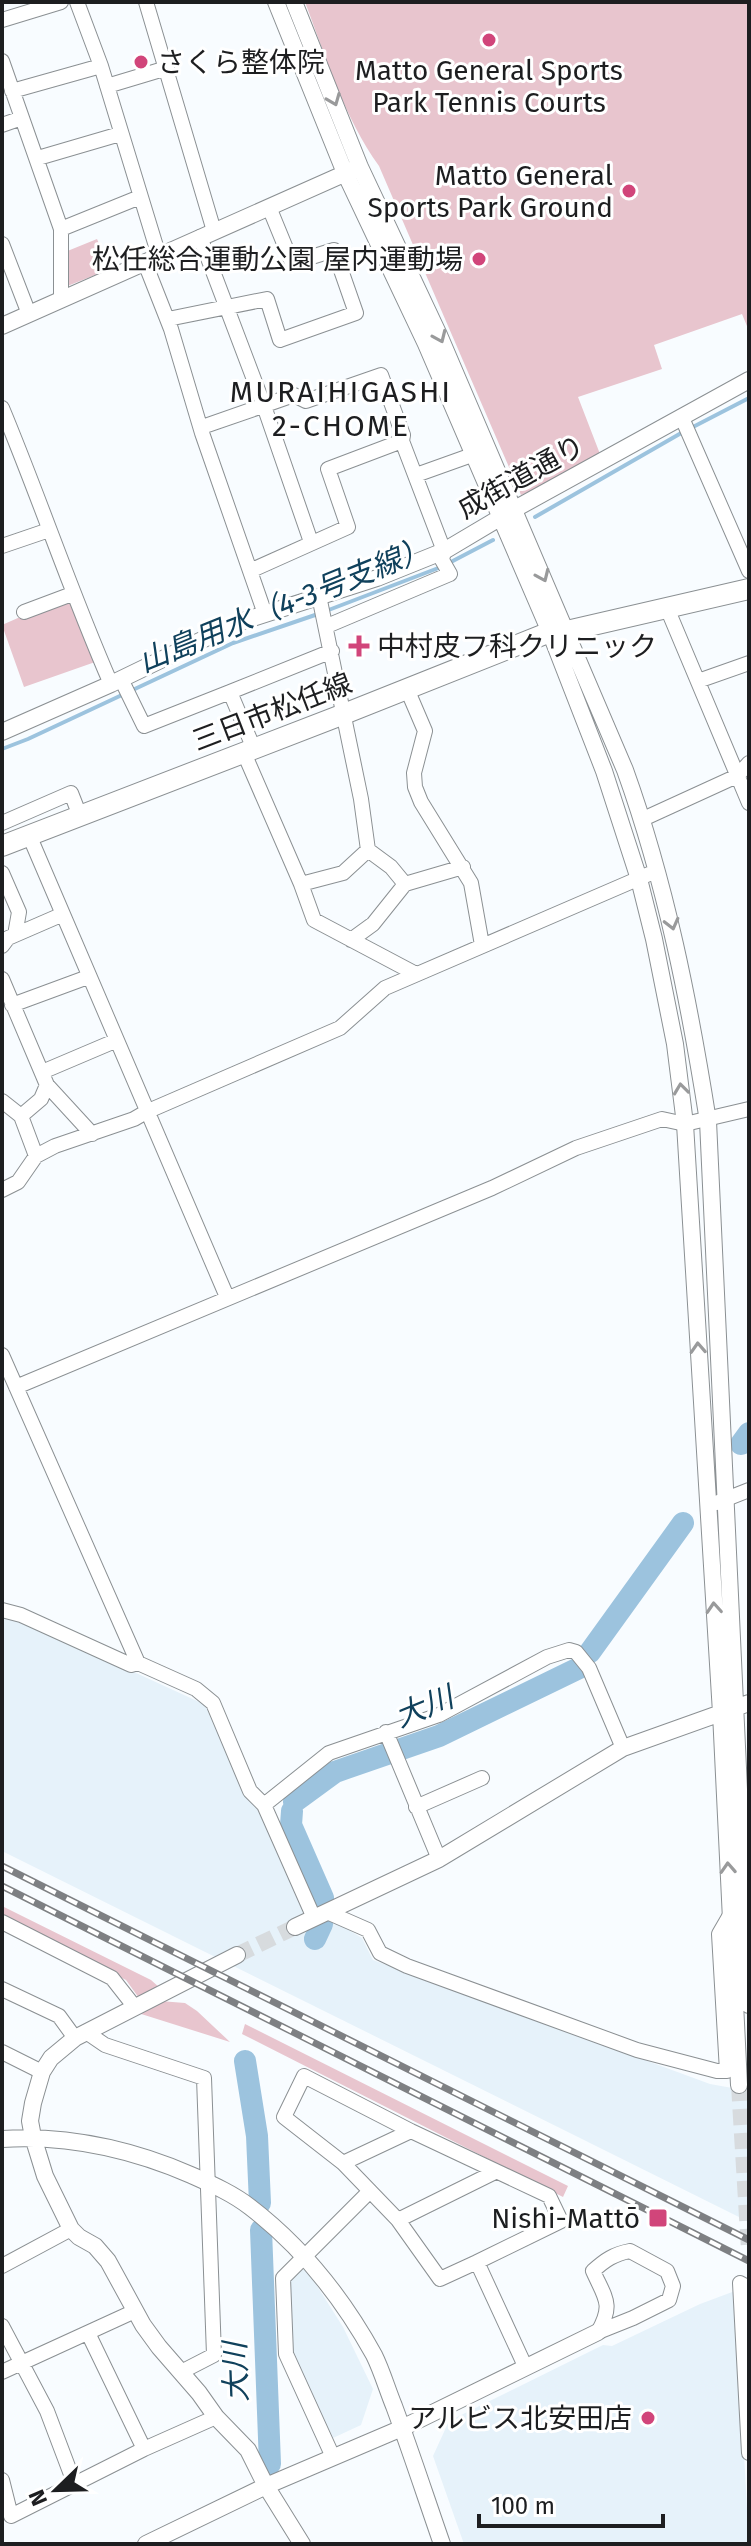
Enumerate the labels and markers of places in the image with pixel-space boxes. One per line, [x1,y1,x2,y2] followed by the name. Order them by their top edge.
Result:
[480,31,498,49] marker: Matto General Sports Park Tennis Courts
[157,46,325,79] place label: さくら整体院
[132,53,150,71] marker: さくら整体院
[355,54,623,119] place label: Matto General Sports Park Tennis Courts
[367,159,613,224] place label: Matto General Sports Park Ground
[620,182,638,200] marker: Matto General Sports Park Ground
[92,243,463,276] place label: 松任総合運動公園 屋内運動場
[470,250,488,268] marker: 松任総合運動公園 屋内運動場
[377,630,657,663] place label: 中村皮フ科クリニック
[348,635,370,657] marker: 中村皮フ科クリニック
[491,2202,640,2235] place label: Nishi-Mattō
[647,2207,669,2229] marker: Nishi-Mattō
[408,2402,632,2435] place label: アルビス北安田店
[639,2409,657,2427] marker: アルビス北安田店

